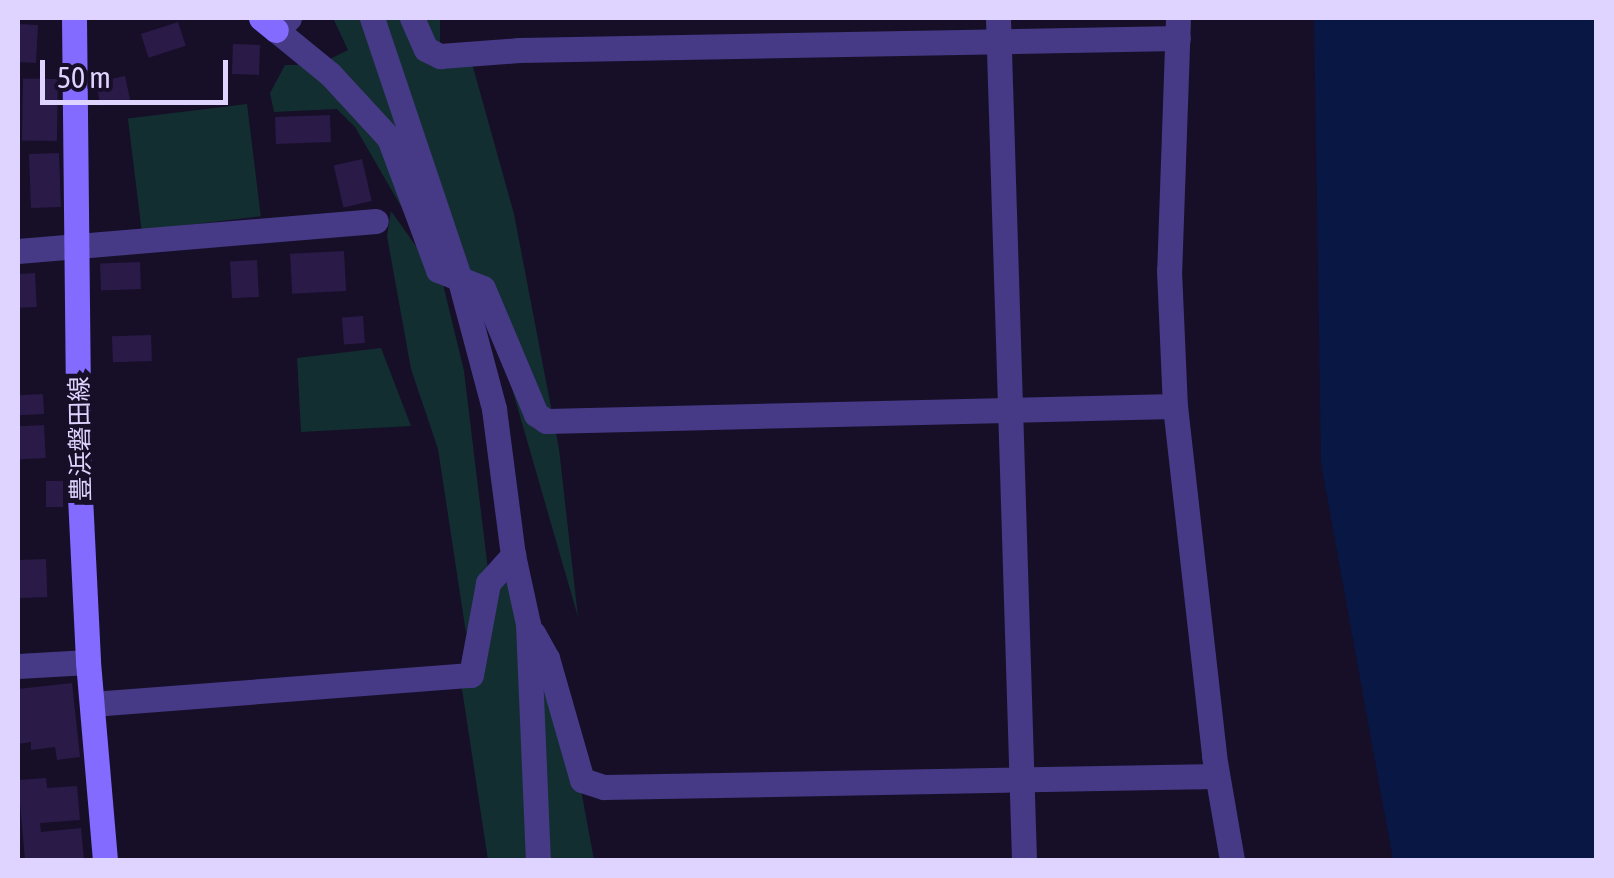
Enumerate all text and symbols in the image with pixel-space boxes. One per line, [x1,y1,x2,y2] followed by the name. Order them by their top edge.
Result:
[45,40,232,102] scale bar
[57,60,111,94] text: 50 m
[64,376,96,502] street label: 豊浜磐田線

